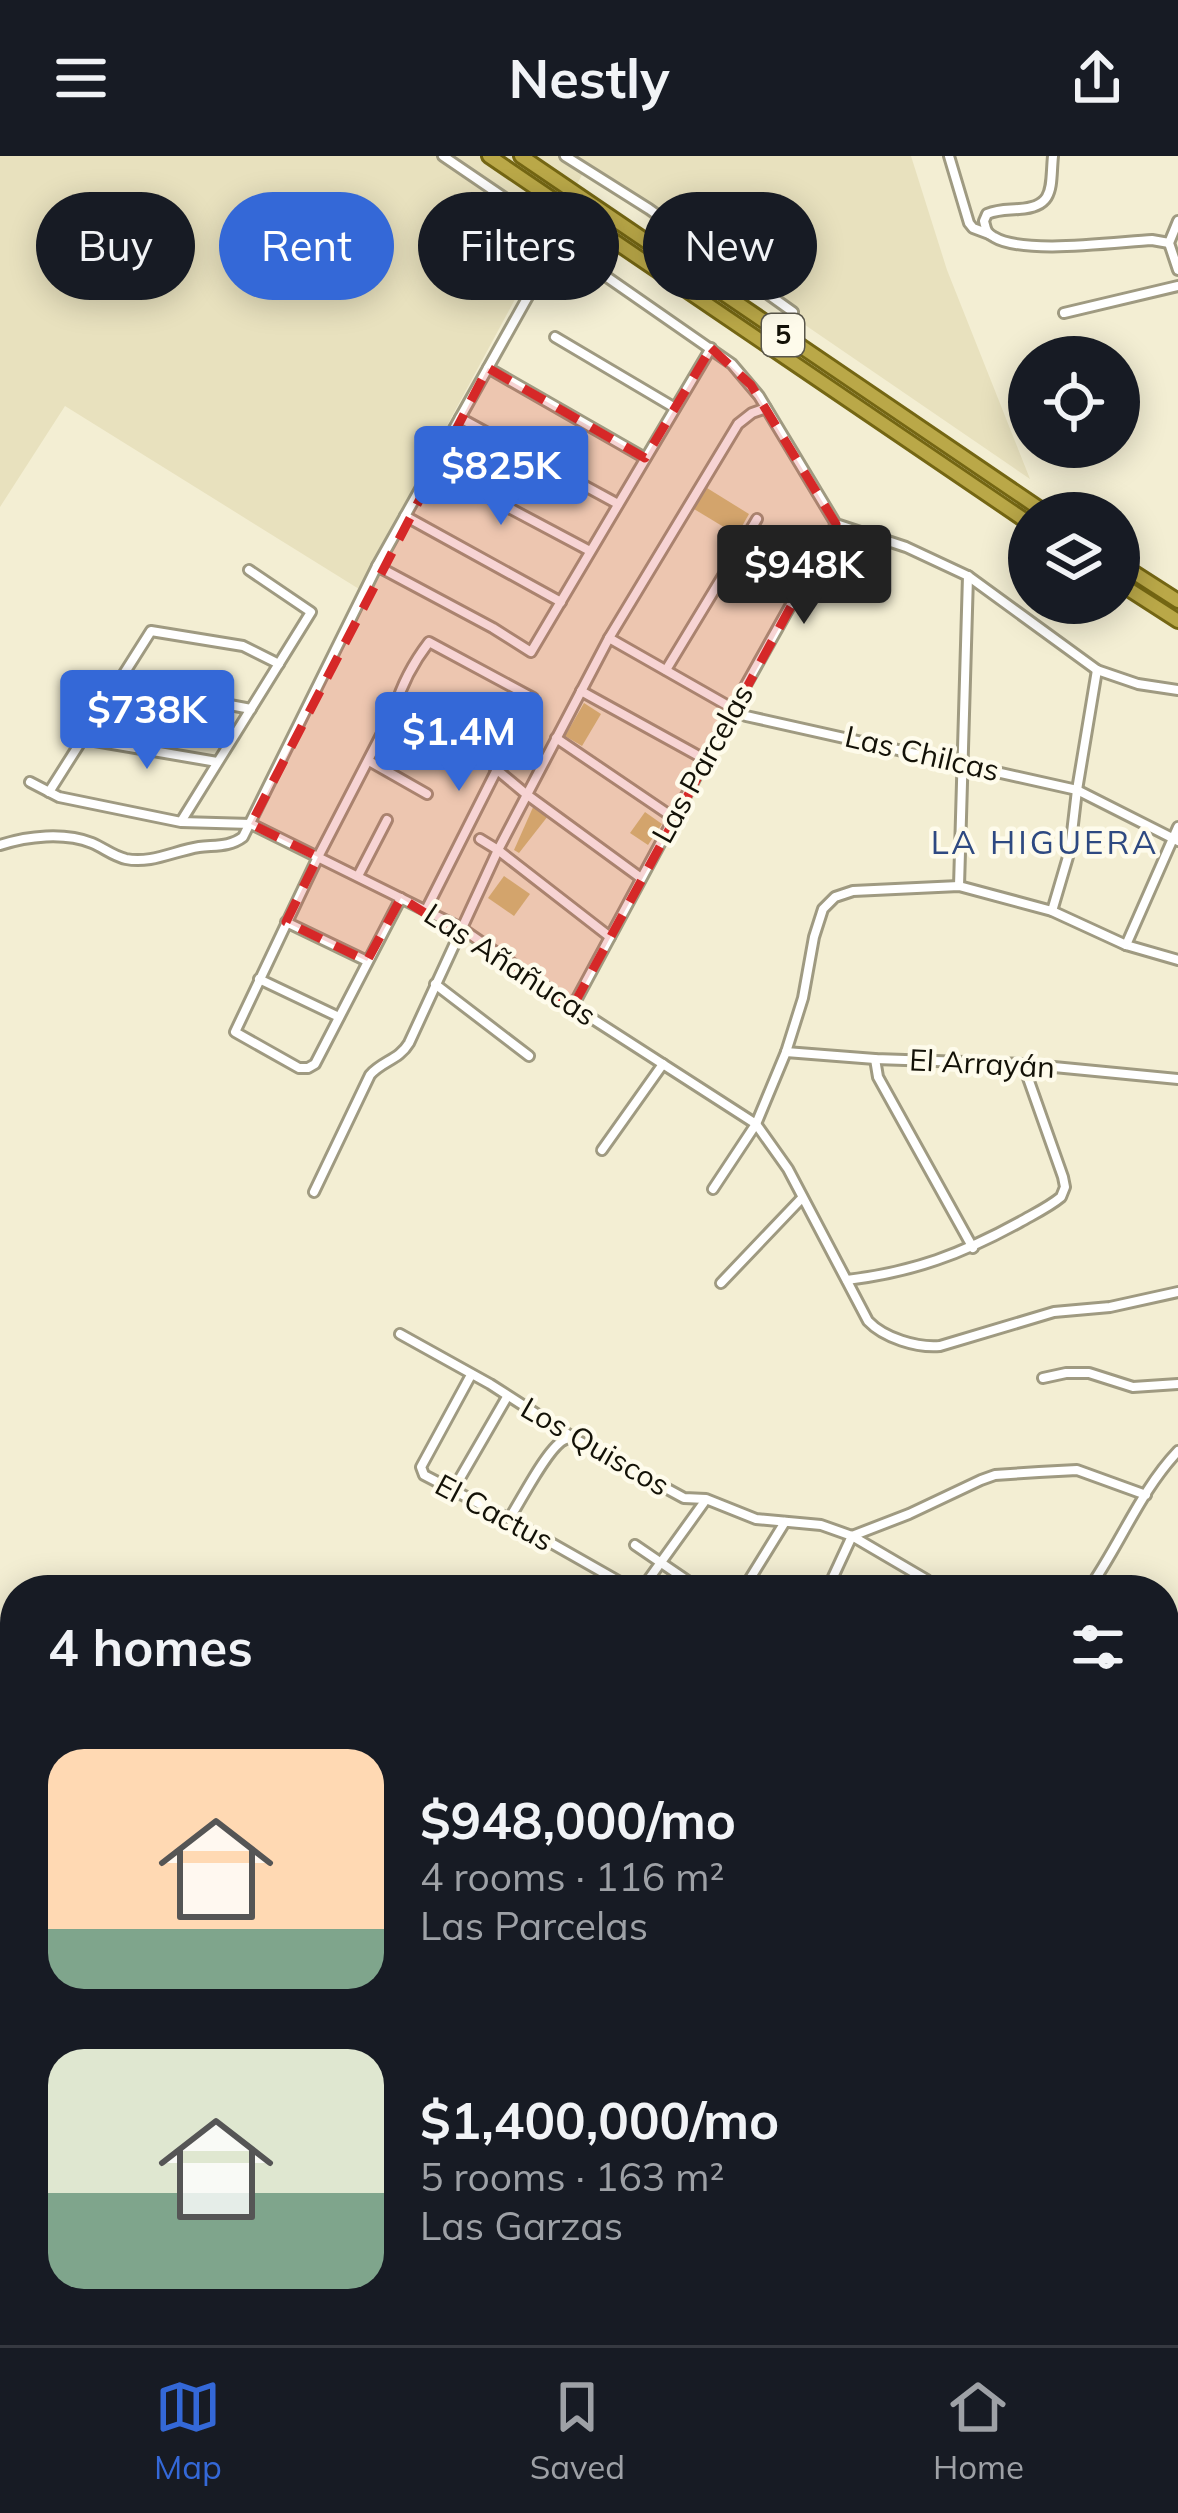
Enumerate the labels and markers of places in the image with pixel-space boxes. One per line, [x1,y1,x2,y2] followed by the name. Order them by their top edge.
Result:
[417,426,585,528] pin: $825K
[720,525,888,627] pin: $948K
[63,670,231,772] pin: $738K
[375,692,543,794] pin: $1.4M

